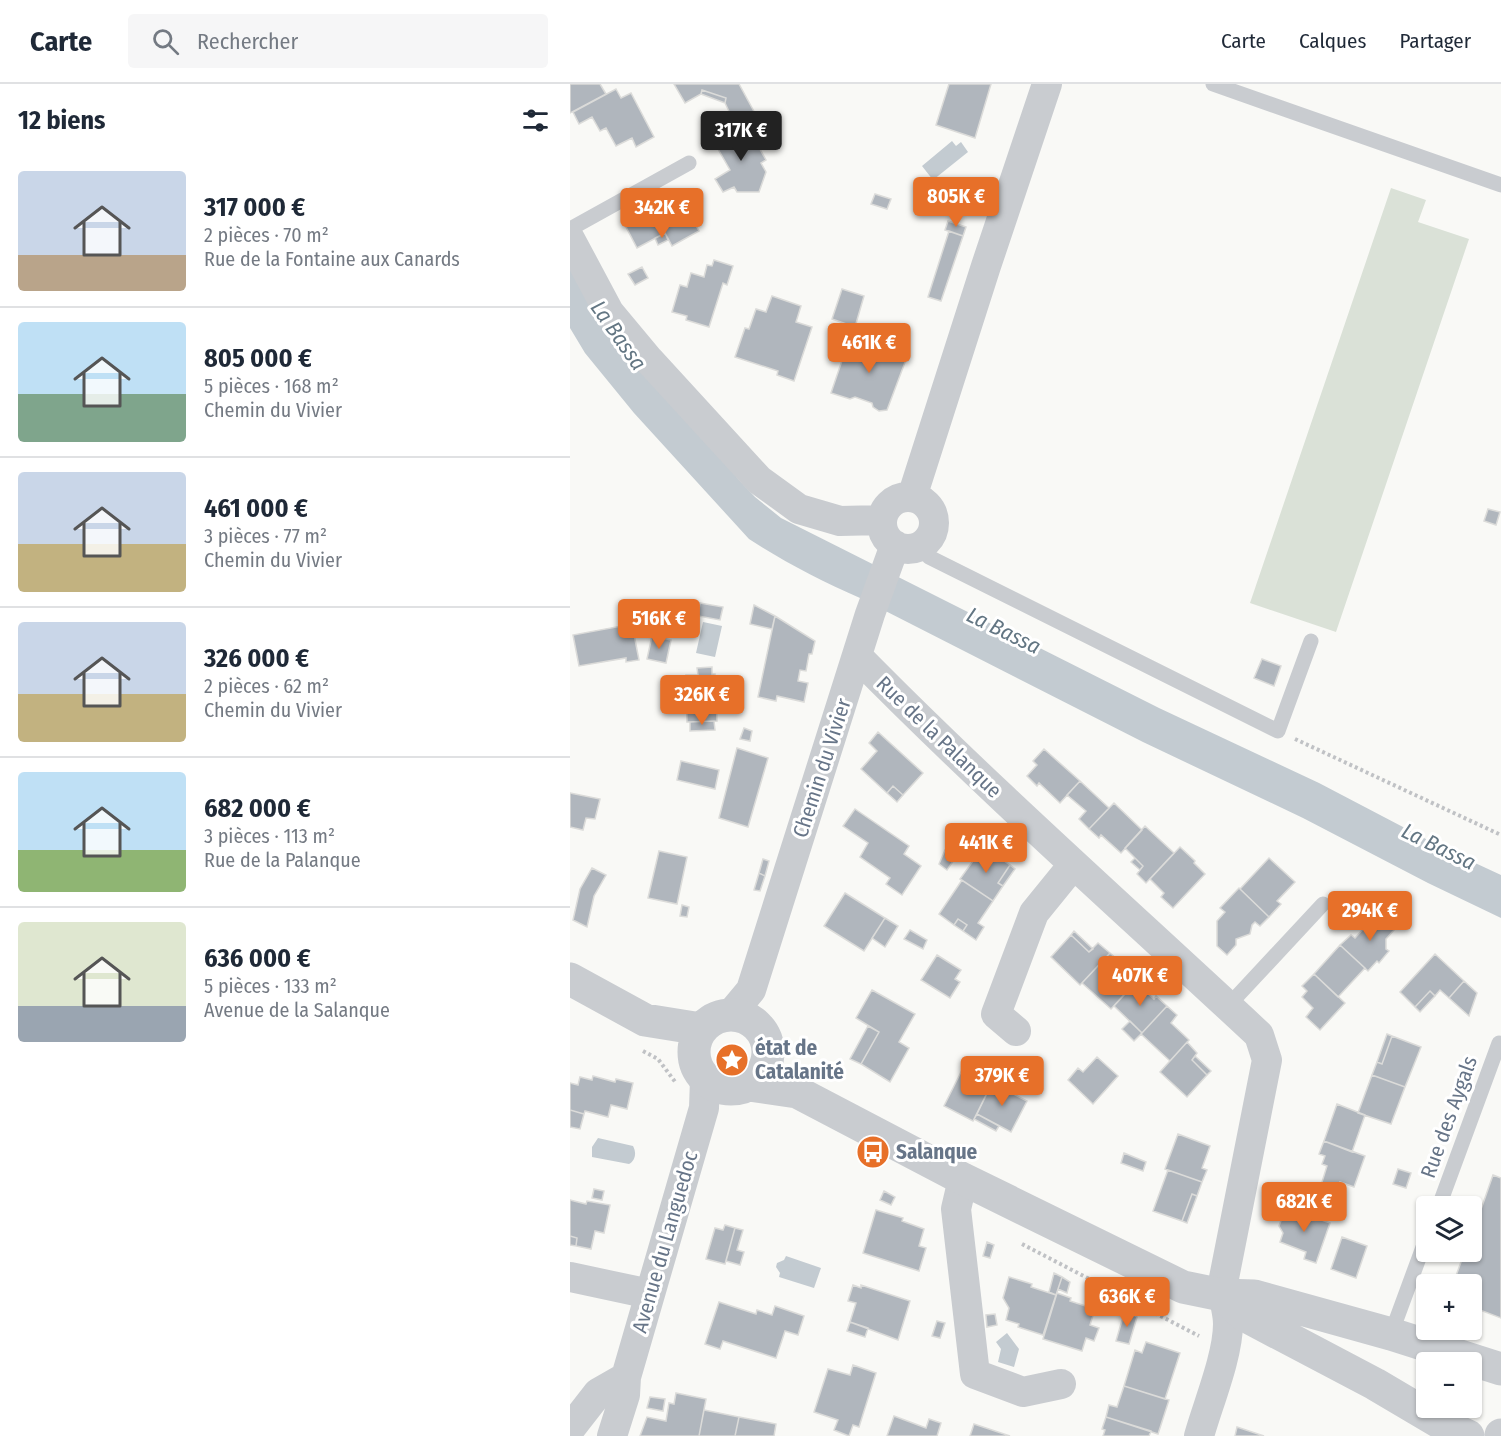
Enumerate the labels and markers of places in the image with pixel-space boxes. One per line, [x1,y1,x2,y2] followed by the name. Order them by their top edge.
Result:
[692,111,790,162] pin: 317K €
[907,177,1005,228] pin: 805K €
[613,188,711,239] pin: 342K €
[820,323,918,374] pin: 461K €
[610,599,708,650] pin: 516K €
[653,675,751,726] pin: 326K €
[937,823,1035,874] pin: 441K €
[1321,891,1419,942] pin: 294K €
[1091,956,1189,1007] pin: 407K €
[755,1035,844,1085] place label: état de Catalanité
[714,1042,750,1078] place icon: état de Catalanité
[953,1056,1051,1107] pin: 379K €
[855,1134,891,1170] bus stop icon: Salanque
[896,1139,978,1165] place label: Salanque
[1255,1182,1353,1233] pin: 682K €
[1078,1277,1176,1328] pin: 636K €

